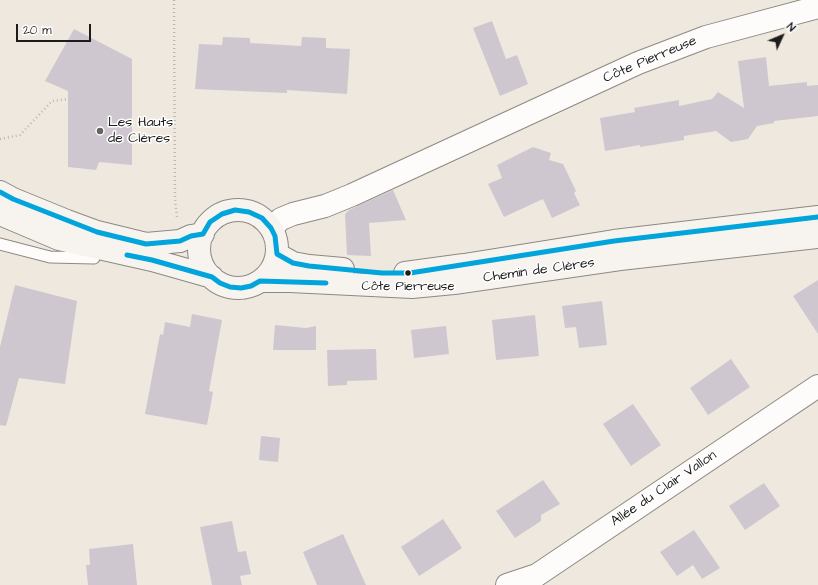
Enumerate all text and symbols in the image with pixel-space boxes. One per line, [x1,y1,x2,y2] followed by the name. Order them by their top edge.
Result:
[18,16,93,42] scale bar
[762,16,802,56] north arrow
[783,20,799,35] text: N
[23,22,52,39] text: 20 m
[601,33,699,87] street label: Côte Pierreuse
[108,115,173,148] place label: Les Hauts de Clères
[95,126,105,136] marker: Les Hauts de Clères
[482,255,596,287] street label: Chemin de Clères
[403,268,413,278] marker: Côte Pierreuse
[362,279,454,295] place label: Côte Pierreuse
[608,447,720,531] street label: Allée du Clair Vallon

